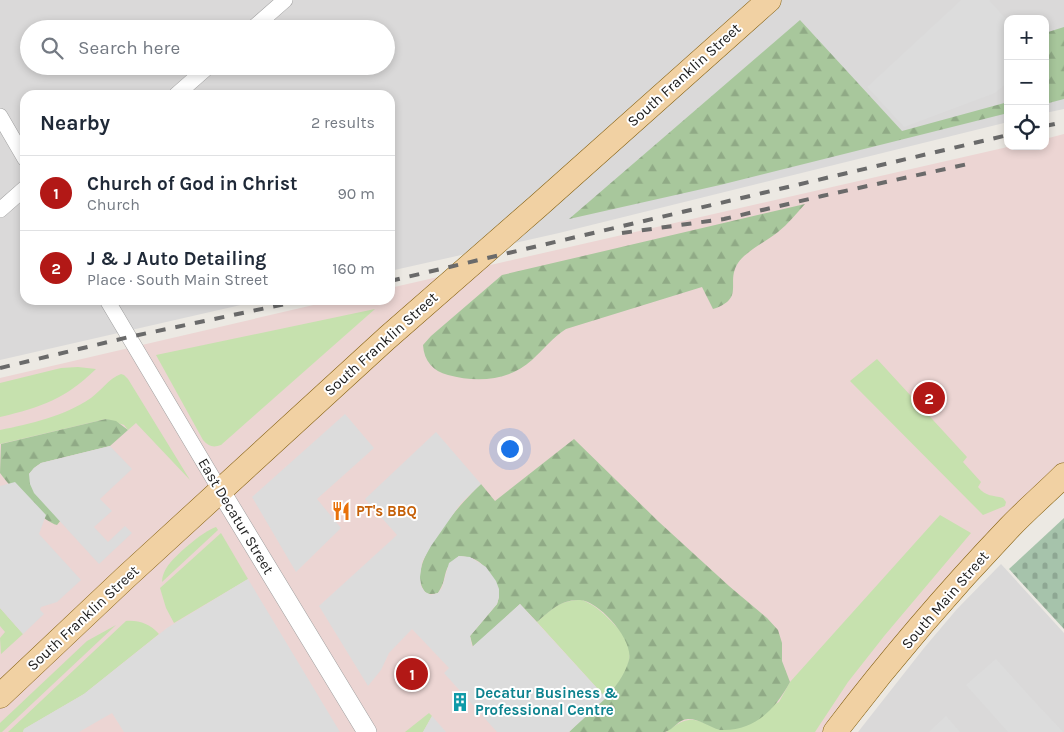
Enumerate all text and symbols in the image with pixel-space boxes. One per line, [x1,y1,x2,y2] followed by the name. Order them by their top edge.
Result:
[1004,15,1049,150] map controls
[1004,15,1049,60] button: +
[624,19,745,131] street label: South Franklin Street
[20,20,395,75] search box
[38,34,66,62] icon: search
[78,37,180,59] text: Search here
[1004,60,1049,105] button: −
[1004,105,1049,150] button: locate
[40,111,110,135] text: Nearby
[311,113,375,132] text: 2 results
[87,173,298,195] text: Church of God in Christ
[53,184,59,203] text: 1
[337,184,375,203] text: 90 m
[87,195,140,214] text: Church
[87,248,266,270] text: J & J Auto Detailing
[51,259,61,278] text: 2
[332,259,375,278] text: 160 m
[87,270,268,289] text: Place · South Main Street
[321,288,442,400] street label: South Franklin Street
[913,379,945,417] pin: 2
[497,436,523,462] your location
[194,455,278,578] street label: East Decatur Street
[330,500,352,522] restaurant icon: PT's BBQ
[356,502,417,520] place label: PT's BBQ
[898,547,993,653] street label: South Main Street
[23,561,143,674] street label: South Franklin Street
[396,655,428,693] pin: 1
[475,684,618,719] place label: Decatur Business & Professional Centre
[449,691,471,713] building icon: Decatur Business & Professional Centre

